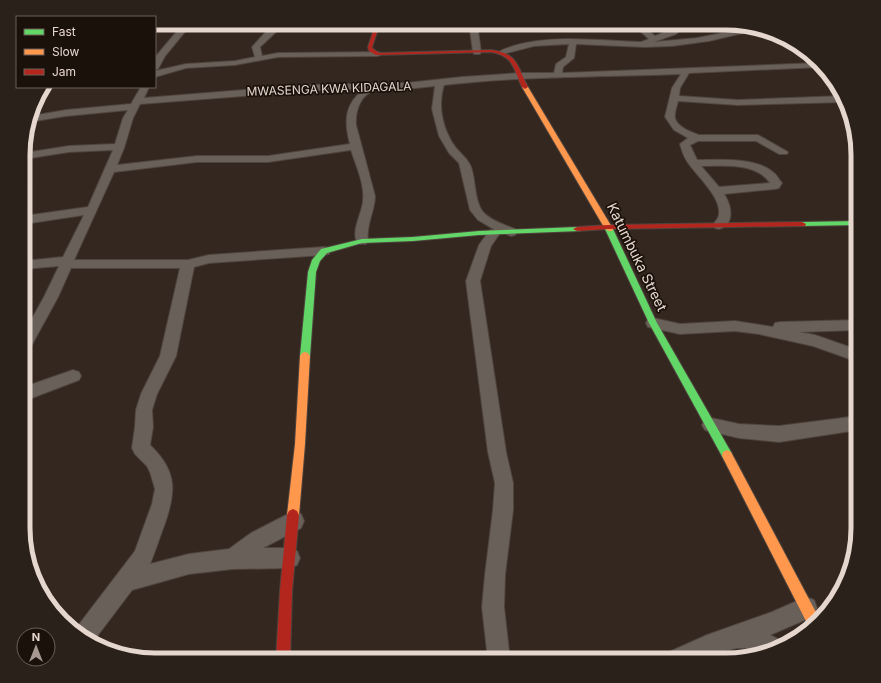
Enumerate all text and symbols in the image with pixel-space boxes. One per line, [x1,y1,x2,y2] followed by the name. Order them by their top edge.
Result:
[16,16,156,88] legend
[52,24,76,39] text: Fast
[52,44,80,59] text: Slow
[52,64,76,79] text: Jam
[246,78,412,99] street label: MWASENGA KWA KIDAGALA
[604,200,671,314] street label: Katumbuka Street
[16,627,56,667] north arrow
[32,630,40,644] text: N

